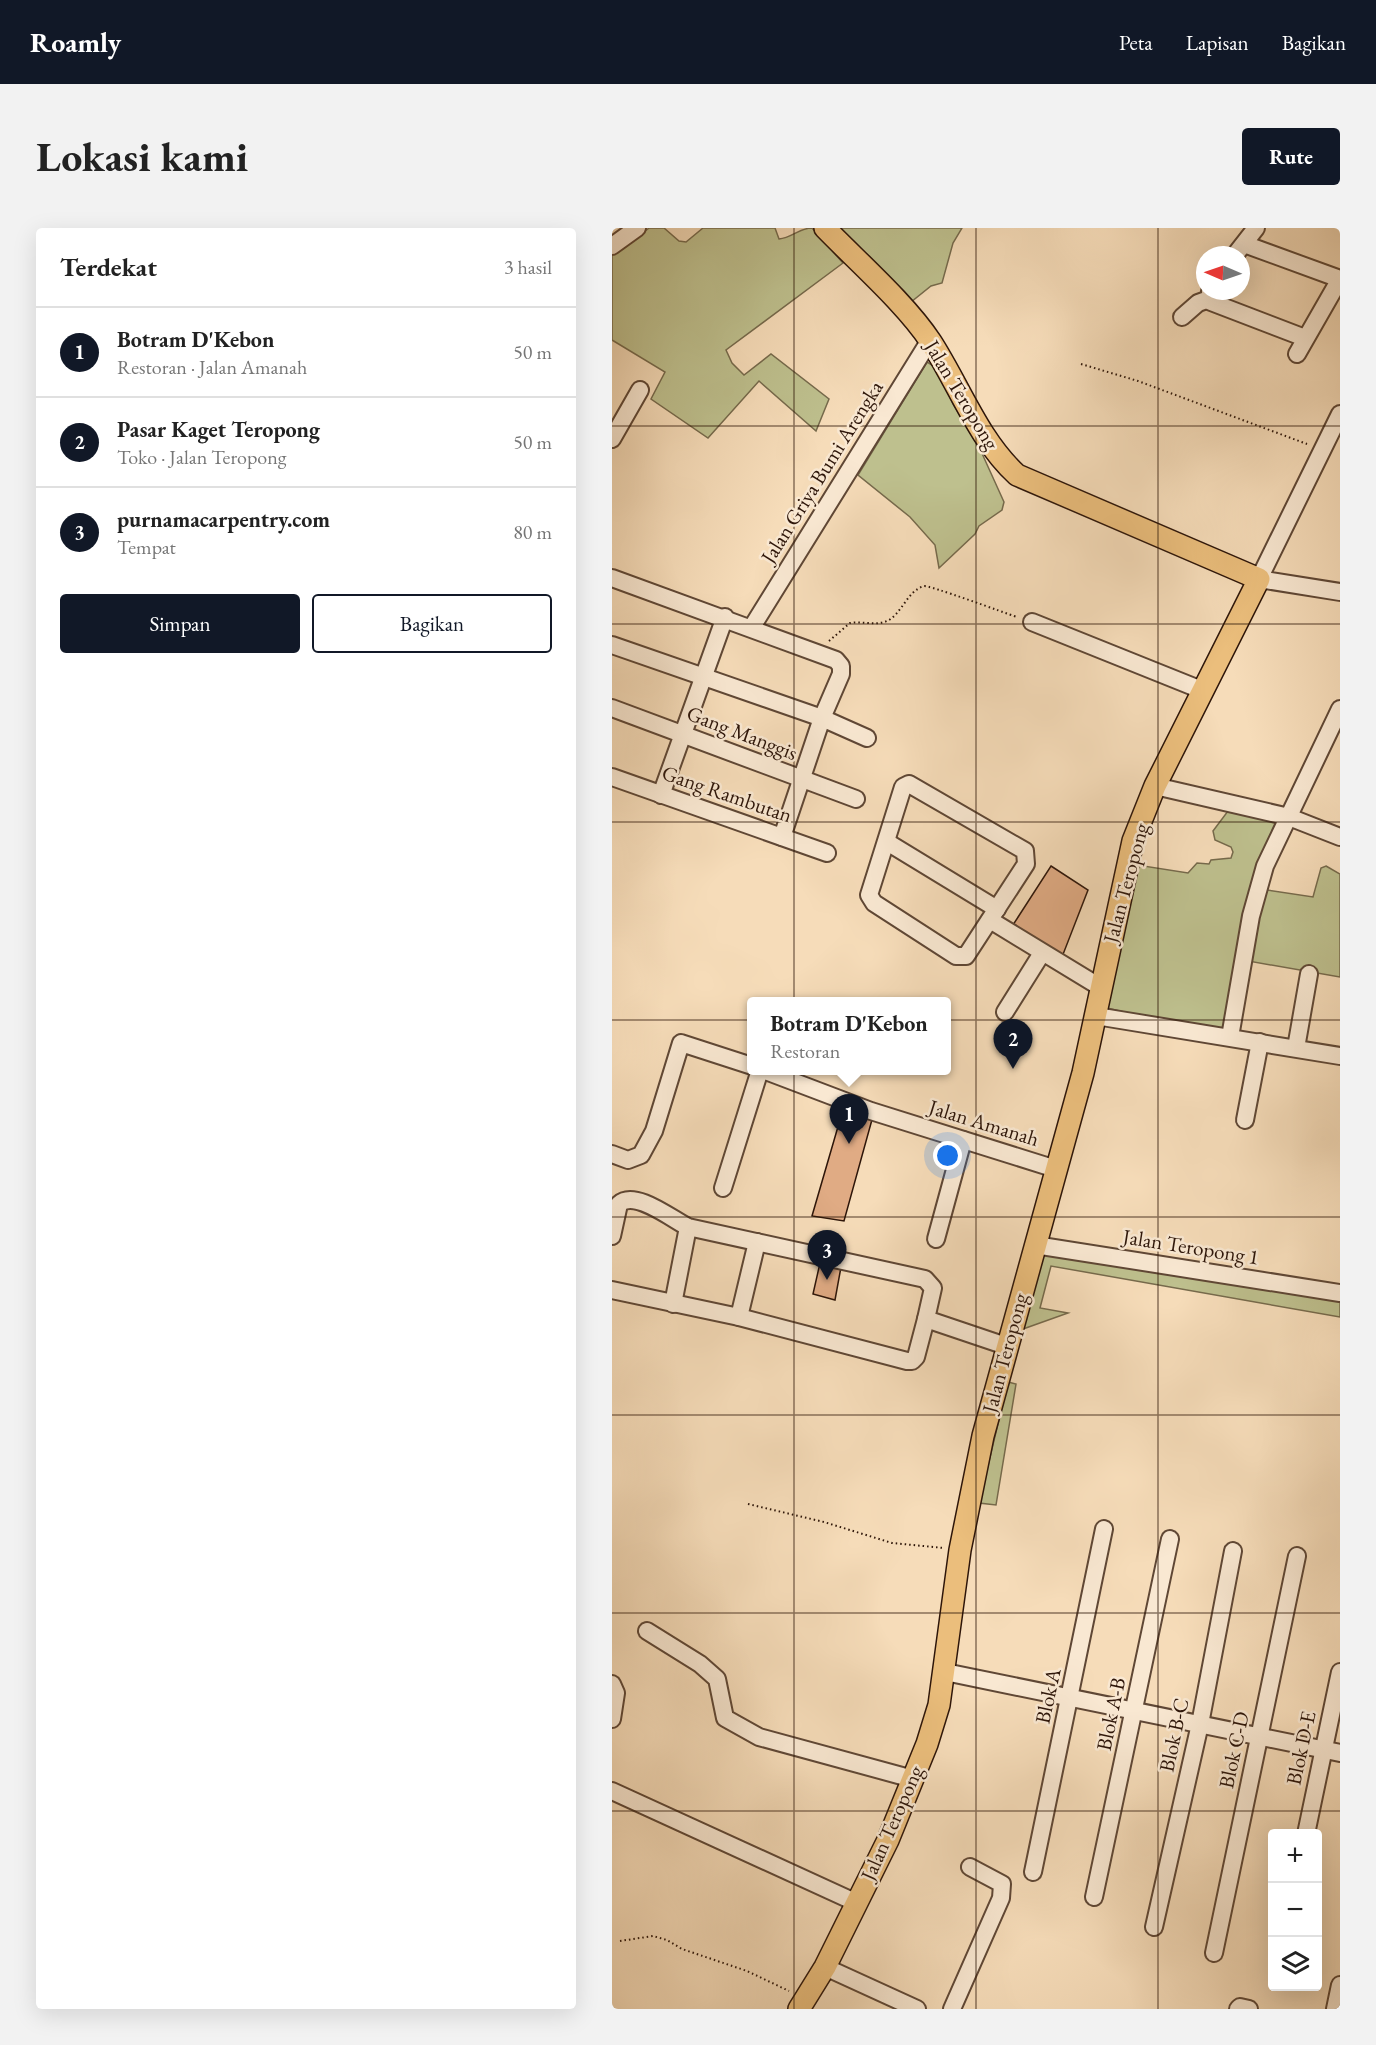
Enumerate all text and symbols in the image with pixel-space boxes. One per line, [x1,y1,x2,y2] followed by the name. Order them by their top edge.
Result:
[30,24,121,60] text: Roamly
[1119,29,1153,56] text: Peta
[1186,29,1249,56] text: Lapisan
[1282,29,1346,56] text: Bagikan
[1242,128,1340,185] button: Rute
[36,129,248,184] text: Lokasi kami
[1196,246,1250,300] north arrow
[60,250,157,284] text: Terdekat
[504,254,552,280] text: 3 hasil
[117,325,274,354] text: Botram D'Kebon
[918,333,1006,455] street label: Jalan Teropong
[74,339,85,365] text: 1
[513,339,552,365] text: 50 m
[117,354,307,380] text: Restoran · Jalan Amanah
[753,375,889,570] street label: Jalan Griya Bumi Arengka
[117,415,320,444] text: Pasar Kaget Teropong
[74,429,85,455] text: 2
[513,429,552,455] text: 50 m
[117,444,287,470] text: Toko · Jalan Teropong
[117,505,330,534] text: purnamacarpentry.com
[74,519,85,545] text: 3
[513,519,552,545] text: 80 m
[117,534,176,560] text: Tempat
[60,594,300,653] button: Simpan
[312,594,552,653] button: Bagikan
[683,699,801,766] street label: Gang Manggis
[659,759,796,828] street label: Gang Rambutan
[1096,819,1155,948] street label: Jalan Teropong
[747,997,951,1075] popup
[770,1009,928,1038] text: Botram D'Kebon
[994,1020,1032,1069] pin: 2
[770,1038,840,1064] text: Restoran
[924,1092,1043,1152] street label: Jalan Amanah
[830,1094,868,1144] pin: 1
[933,1141,962,1170] your location
[1119,1222,1261,1271] street label: Jalan Teropong 1
[808,1230,846,1280] pin: 3
[975,1289,1034,1418] street label: Jalan Teropong
[1028,1665,1067,1726] street label: Blok A
[1090,1675,1131,1753] street label: Blok A-B
[1153,1696,1194,1774] street label: Blok B-C
[1280,1708,1322,1787] street label: Blok D-E
[1212,1709,1255,1791] street label: Blok C-D
[853,1760,929,1886] street label: Jalan Teropong
[1268,1829,1322,1991] map controls
[1268,1829,1322,1883] button: +
[1268,1883,1322,1937] button: −
[1268,1937,1322,1991] button: layers

